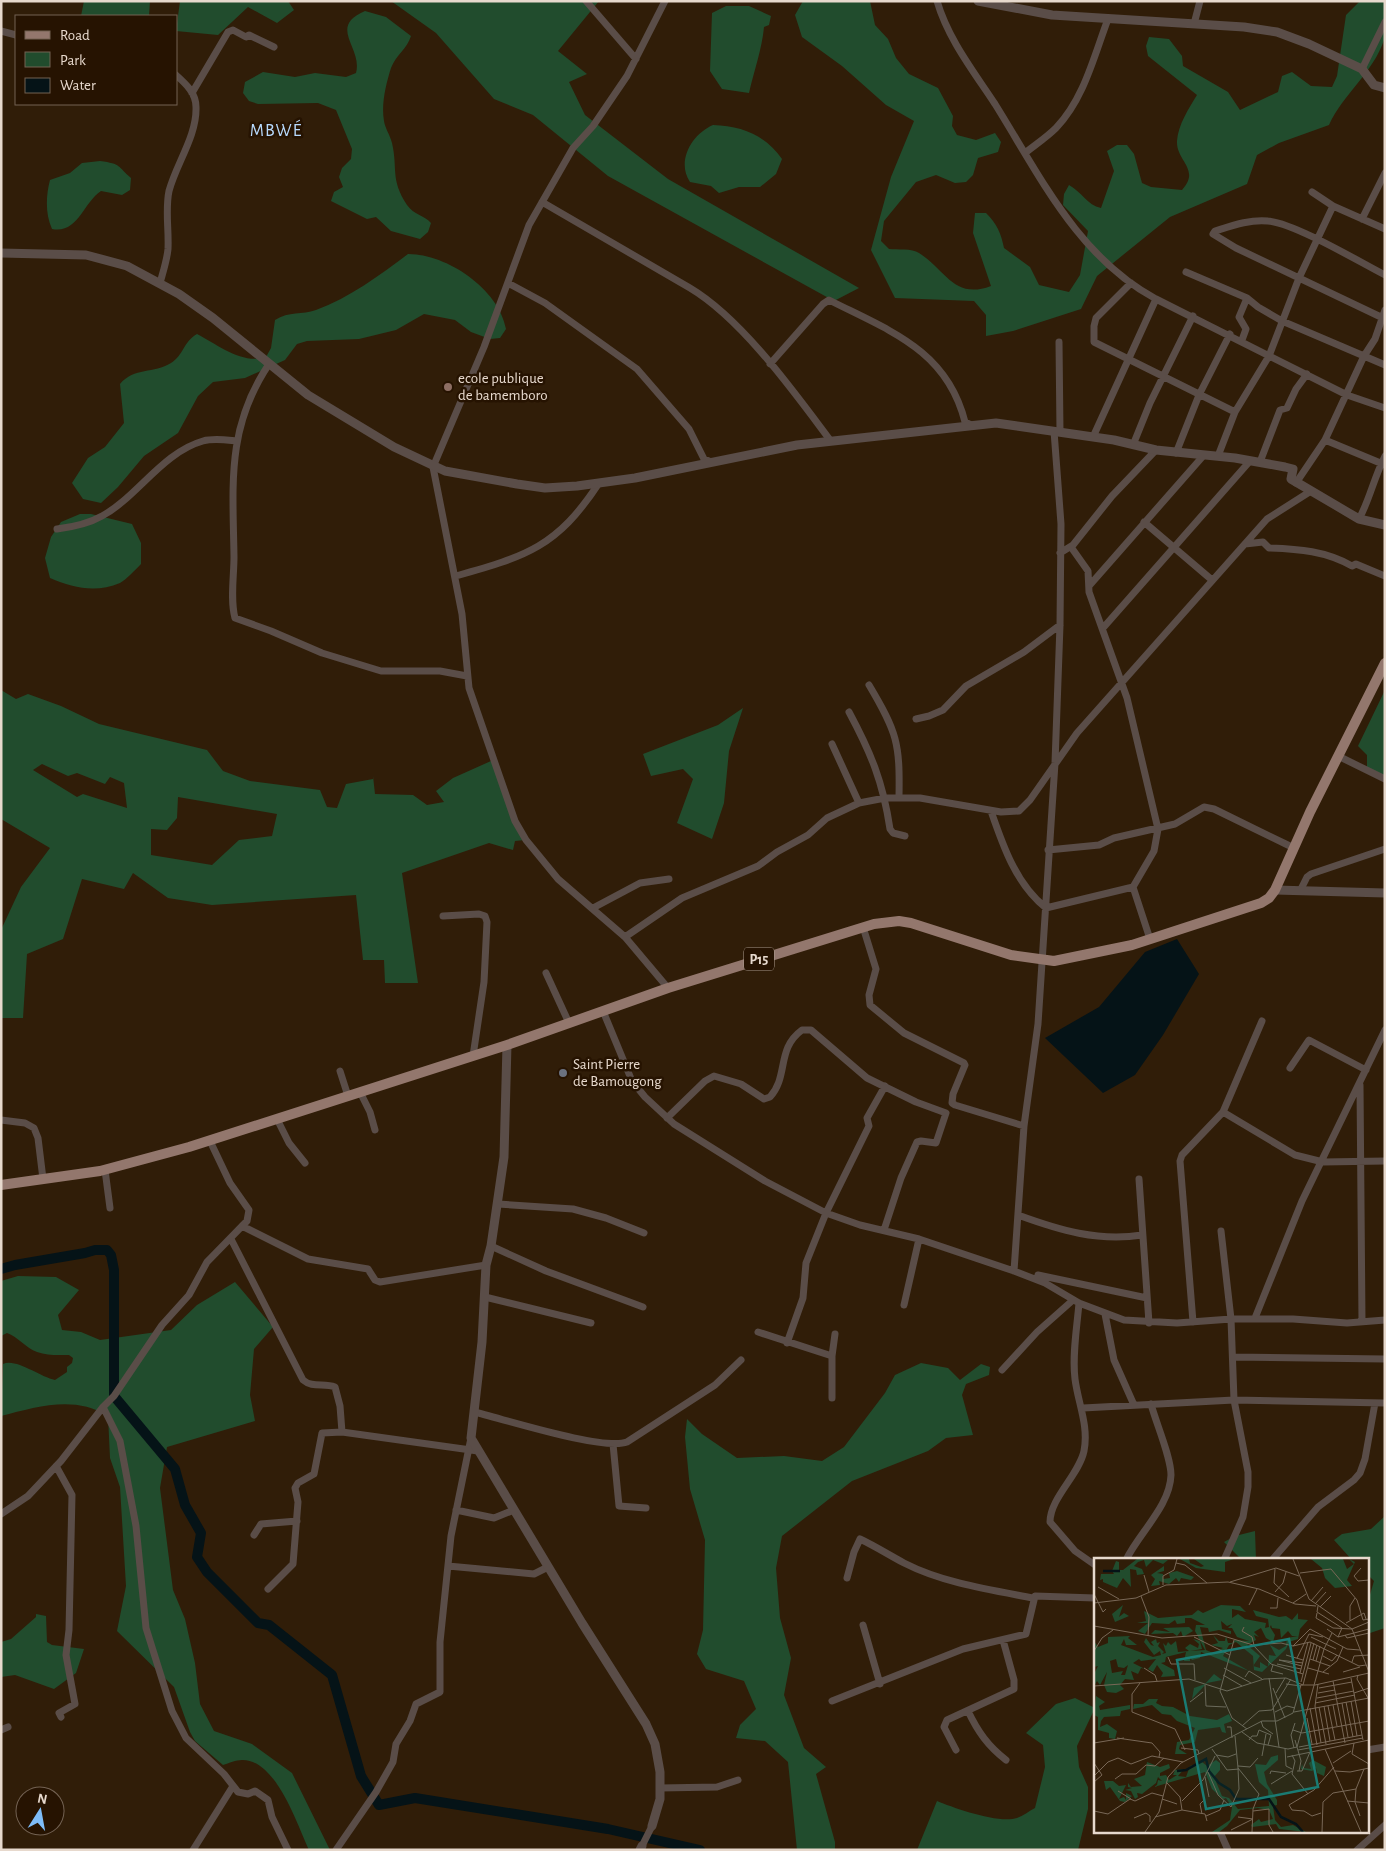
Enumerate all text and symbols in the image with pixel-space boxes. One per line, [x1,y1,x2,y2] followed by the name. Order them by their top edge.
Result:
[15,15,178,105] legend
[60,28,90,43] text: Road
[60,53,86,68] text: Park
[60,78,96,93] text: Water
[250,119,302,140] district label: MBWÉ
[458,371,548,403] place label: ecole publique de bamemboro
[442,381,454,393] marker: ecole publique de bamemboro
[744,948,774,971] road number: P15
[573,1057,662,1089] place label: Saint Pierre de Bamougong
[557,1067,569,1079] marker: Saint Pierre de Bamougong
[1094,1558,1368,1834] inset map
[15,1786,65,1836] north arrow
[36,1791,48,1807] text: N

